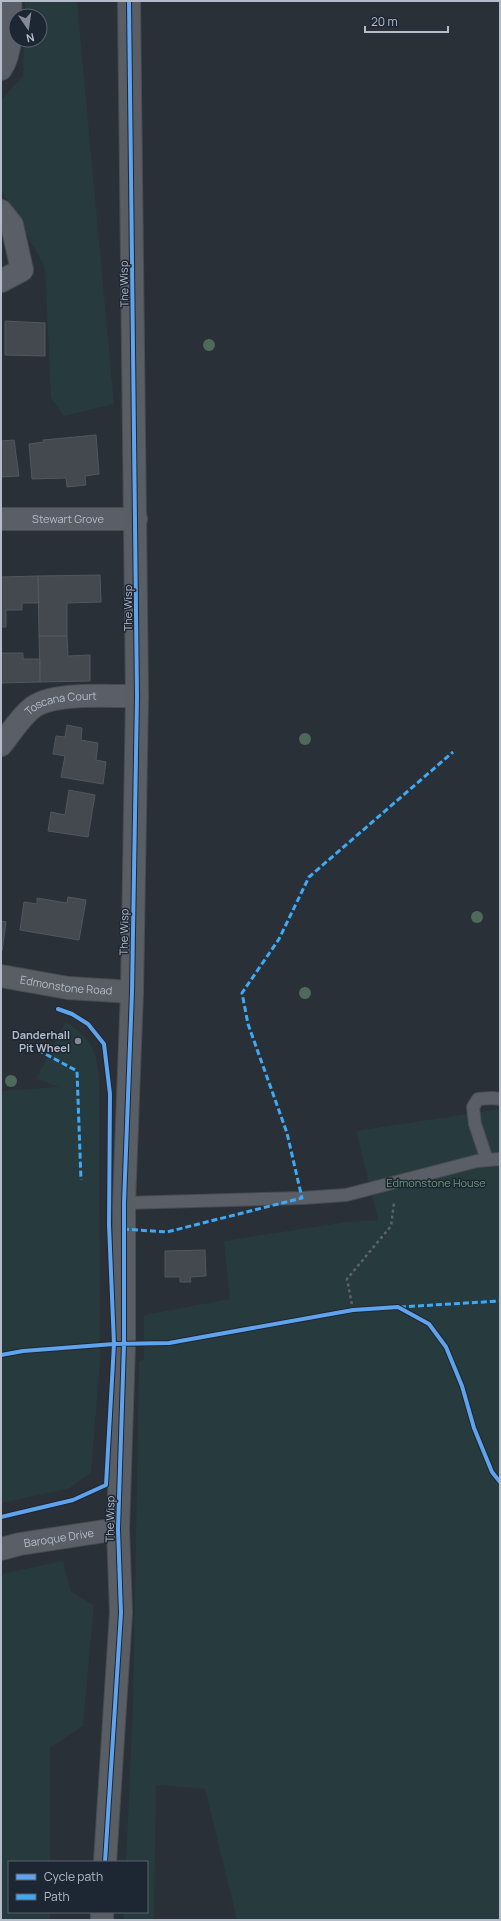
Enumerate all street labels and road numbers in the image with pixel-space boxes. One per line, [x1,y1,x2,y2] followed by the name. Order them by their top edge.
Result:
[116,260,131,307] street label: The Wisp
[32,511,104,526] street label: Stewart Grove
[120,584,135,631] street label: The Wisp
[21,688,97,718] street label: Toscana Court
[116,908,131,955] street label: The Wisp
[19,972,113,998] street label: Edmonstone Road
[102,1495,117,1542] street label: The Wisp
[23,1525,95,1550] street label: Baroque Drive

